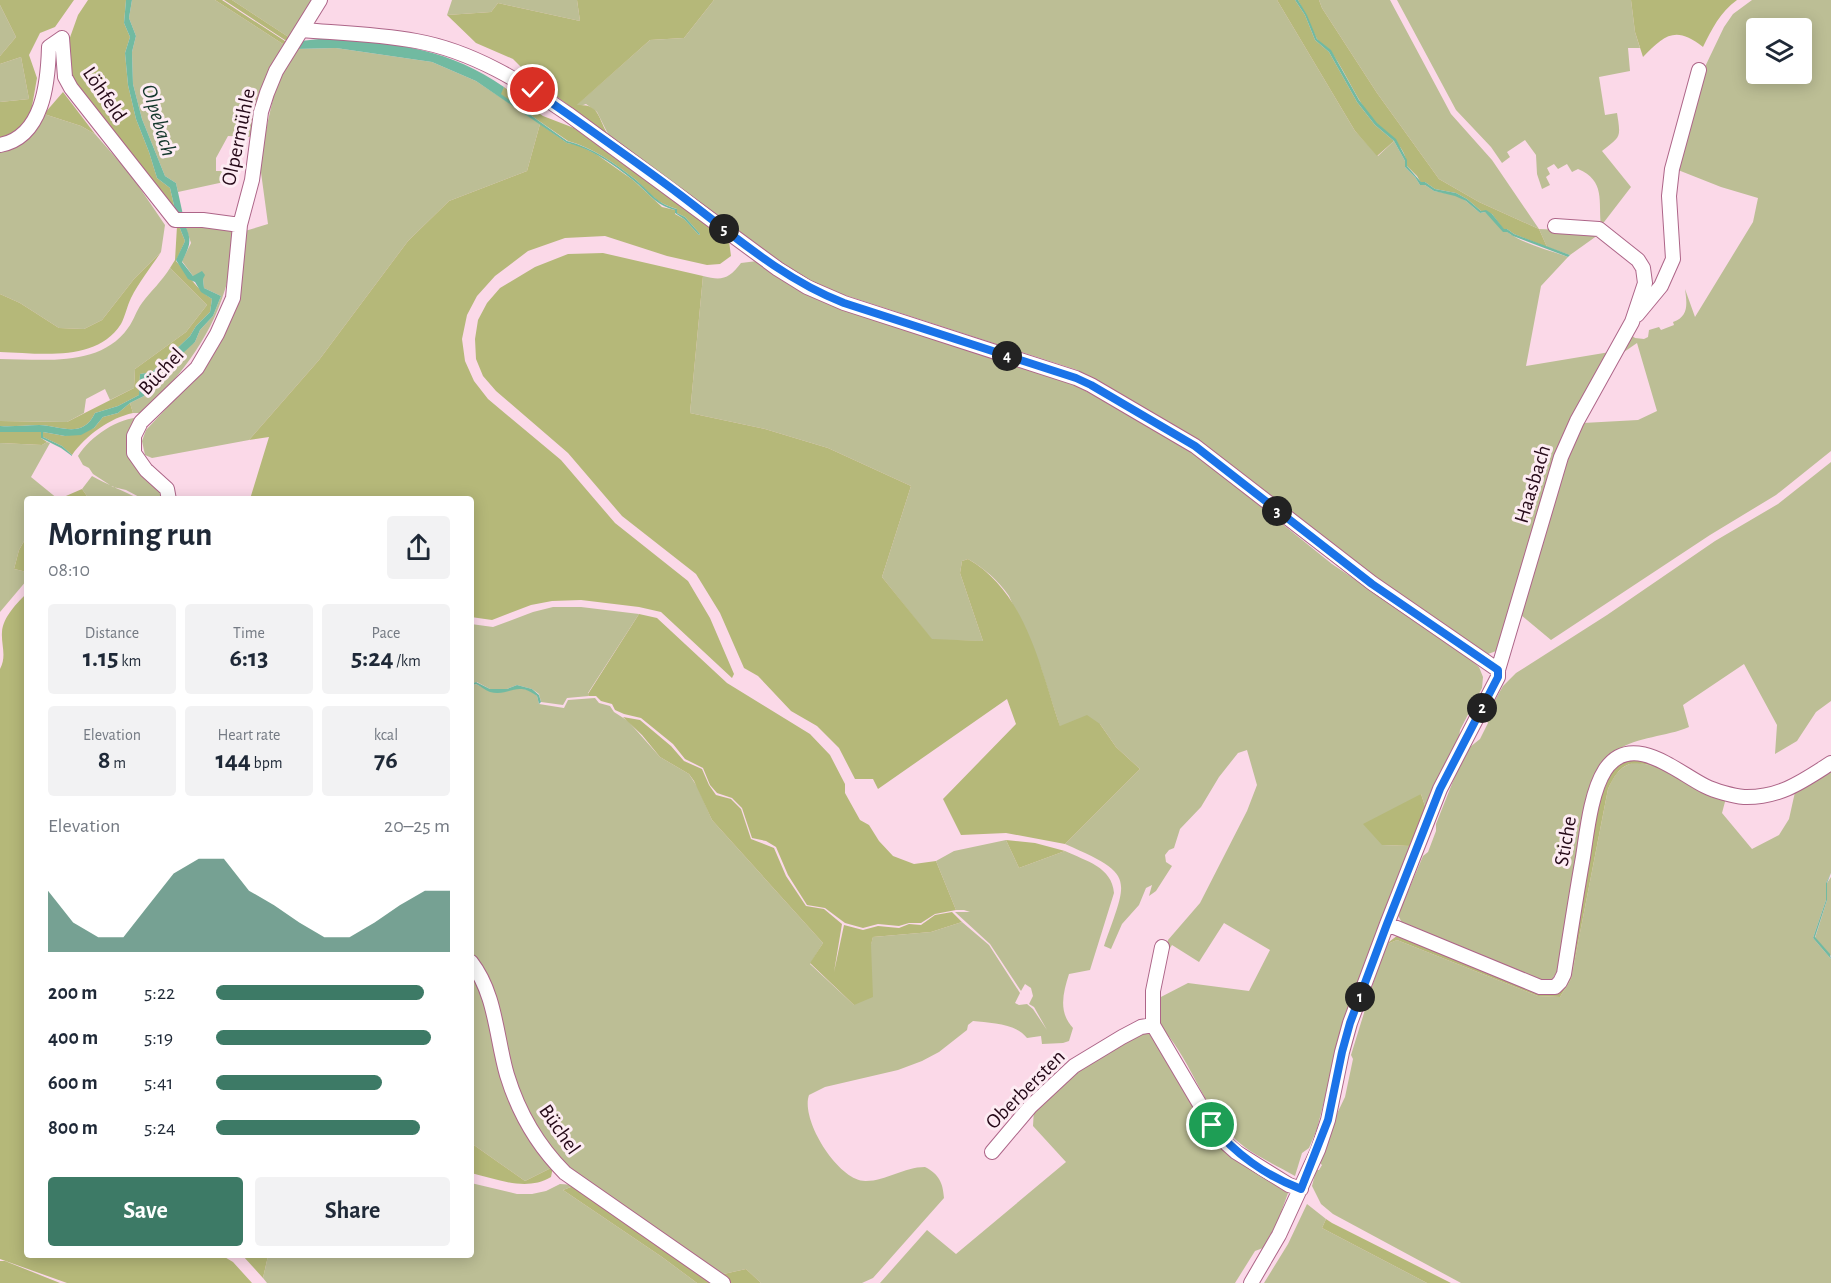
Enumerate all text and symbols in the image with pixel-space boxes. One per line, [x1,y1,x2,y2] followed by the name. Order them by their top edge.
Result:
[1746,18,1812,84] map controls
[1746,18,1812,84] button: layers
[79,63,130,126] street label: Löhfeld
[507,64,558,115] pin
[516,73,549,106] icon: check
[137,82,180,159] water label: Olpebach
[218,87,259,188] street label: Olpermühle
[709,214,739,244] pin: 5
[721,221,727,237] text: 5
[992,341,1022,371] pin: 4
[135,344,188,399] street label: Büchel
[1003,348,1011,364] text: 4
[1511,443,1554,526] street label: Haasbach
[1262,496,1292,526] pin: 3
[1274,503,1280,519] text: 3
[387,516,450,579] button: share
[48,519,212,552] text: Morning run
[48,560,90,580] text: 08:10
[85,625,139,641] text: Distance
[233,625,265,641] text: Time
[372,625,400,641] text: Pace
[83,645,119,671] text: 1.15
[229,645,269,671] text: 6:13
[351,645,394,671] text: 5:24
[119,653,141,669] text: km
[394,653,421,669] text: /km
[1467,693,1497,723] pin: 2
[1478,700,1486,716] text: 2
[83,727,141,743] text: Elevation
[218,727,280,743] text: Heart rate
[374,727,398,743] text: kcal
[98,747,111,773] text: 8
[215,747,251,773] text: 144
[374,747,398,773] text: 76
[111,755,126,771] text: m
[251,755,283,771] text: bpm
[1551,814,1580,868] street label: Stiche
[48,816,120,836] text: Elevation
[384,816,450,836] text: 20–25 m
[1345,982,1375,1012] pin: 1
[48,983,97,1003] text: 200 m
[144,983,175,1003] text: 5:22
[1357,989,1363,1005] text: 1
[48,1028,98,1048] text: 400 m
[144,1028,173,1048] text: 5:19
[982,1046,1069,1133] street label: Oberbersten
[48,1073,98,1093] text: 600 m
[144,1073,173,1093] text: 5:41
[1186,1099,1237,1150] pin
[535,1100,584,1158] street label: Büchel
[1195,1108,1228,1141] icon: arrive
[48,1118,98,1138] text: 800 m
[144,1118,176,1138] text: 5:24
[48,1177,243,1246] button: Save
[255,1177,450,1246] button: Share

